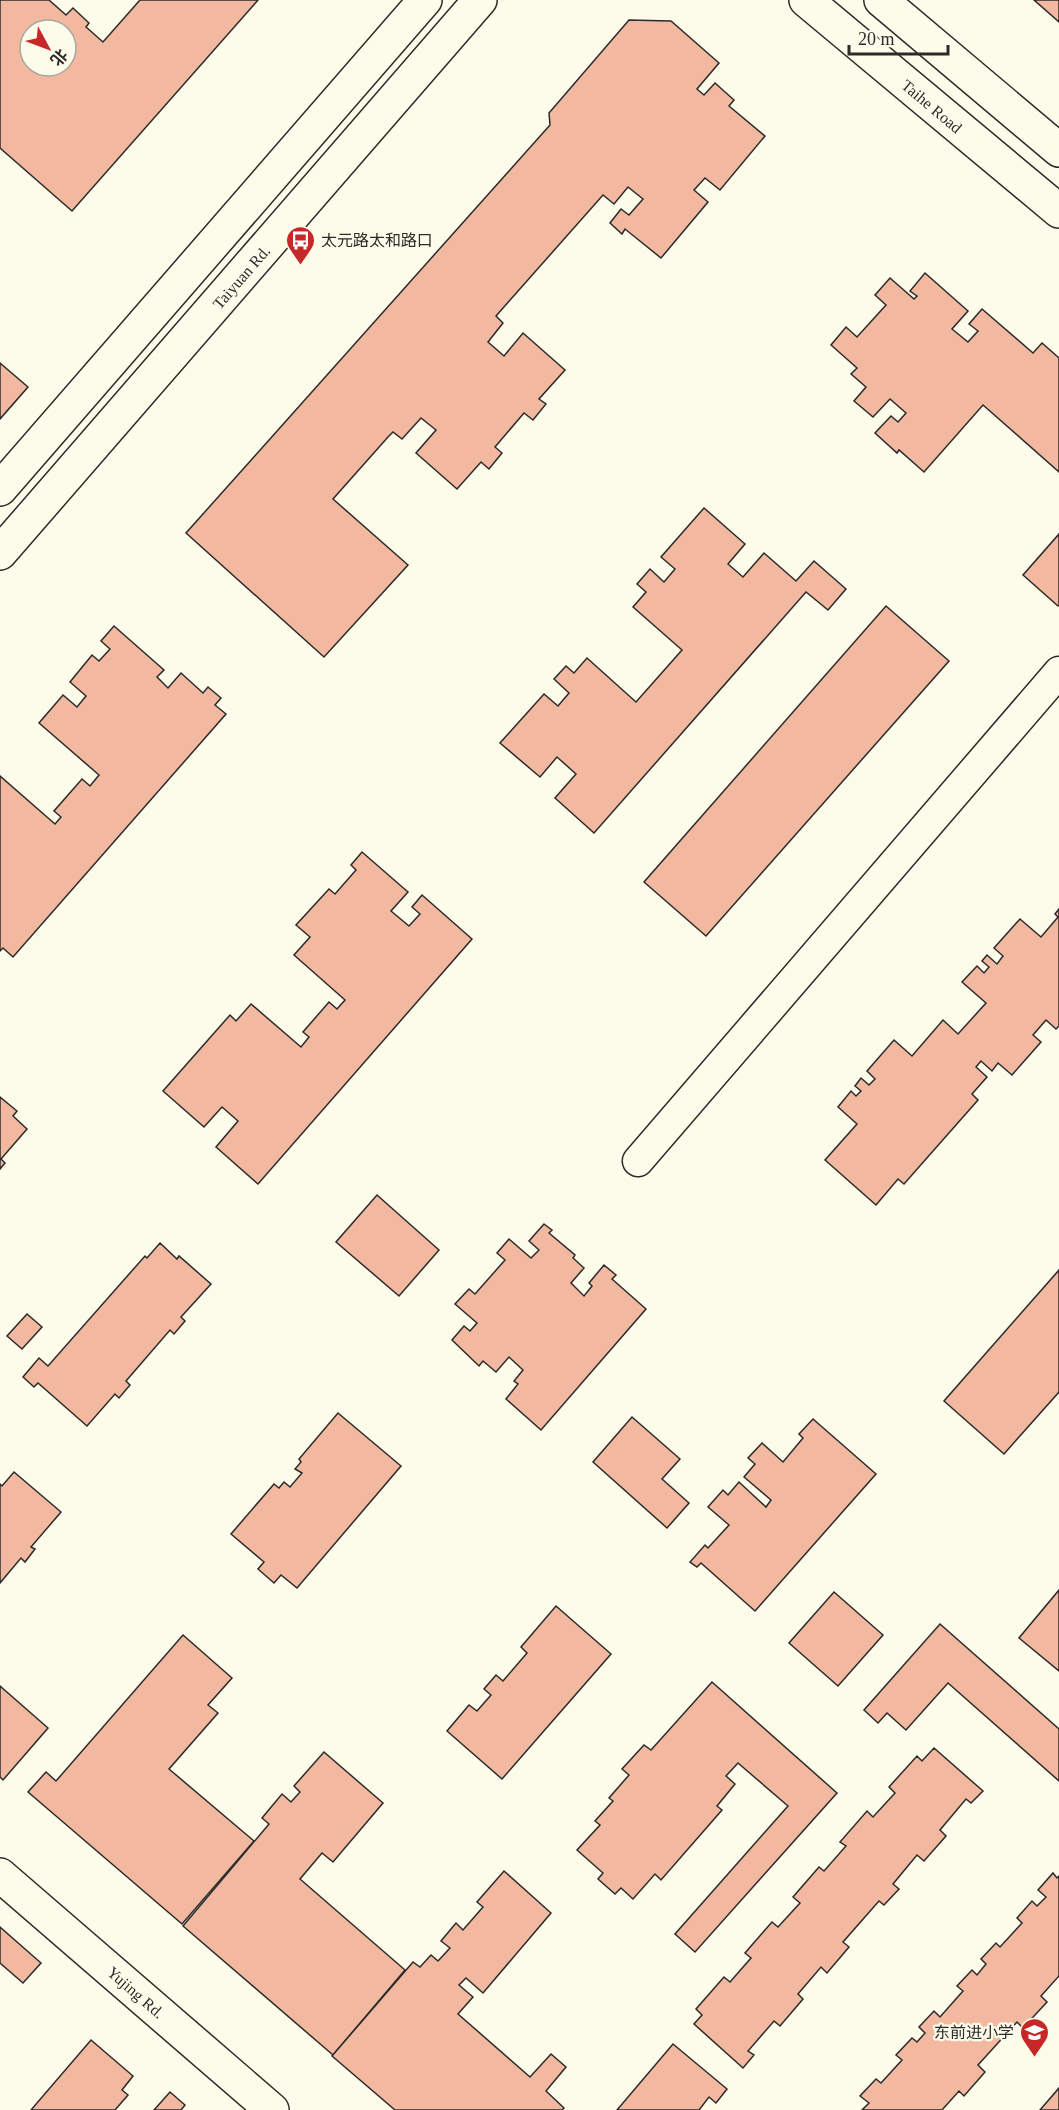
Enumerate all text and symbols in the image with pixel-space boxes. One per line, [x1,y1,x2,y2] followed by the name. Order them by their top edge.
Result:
[18,18,78,78] north arrow
[849,18,948,56] scale bar
[858,29,895,49] text: 20 m
[47,46,71,69] text: 北
[898,76,965,136] street label: Taihe Road
[284,224,316,266] bus stop icon: 太元路太和路口
[321,232,433,249] place label: 太元路太和路口
[209,242,274,313] street label: Taiyuan Rd.
[103,1963,167,2022] street label: Yujing Rd.
[1019,2016,1051,2058] school or university icon: 东前进小学
[934,2024,1014,2041] place label: 东前进小学

